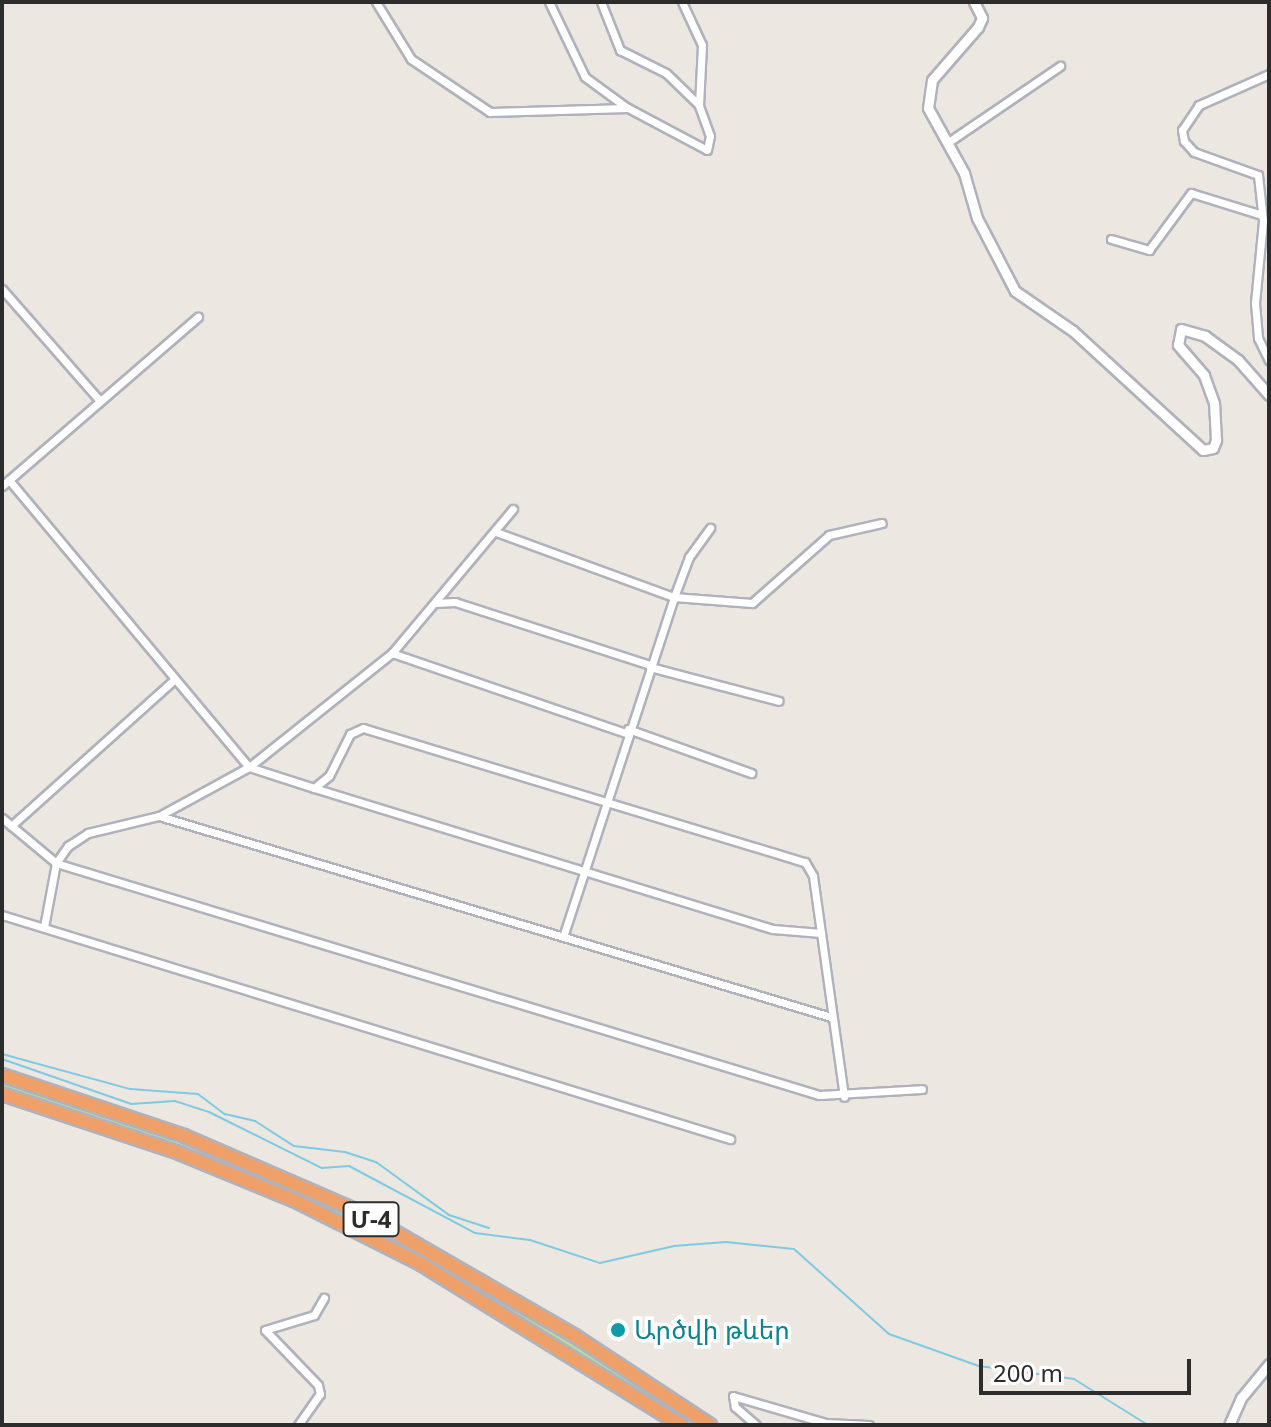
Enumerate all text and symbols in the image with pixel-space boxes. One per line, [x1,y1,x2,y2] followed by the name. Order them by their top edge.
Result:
[341,1199,401,1239] road number: Մ-4
[634,1314,790,1346] place label: Արծվի թևեր
[609,1321,627,1339] marker: Արծվի թևեր
[983,1343,1195,1393] scale bar
[993,1356,1063,1389] text: 200 m

